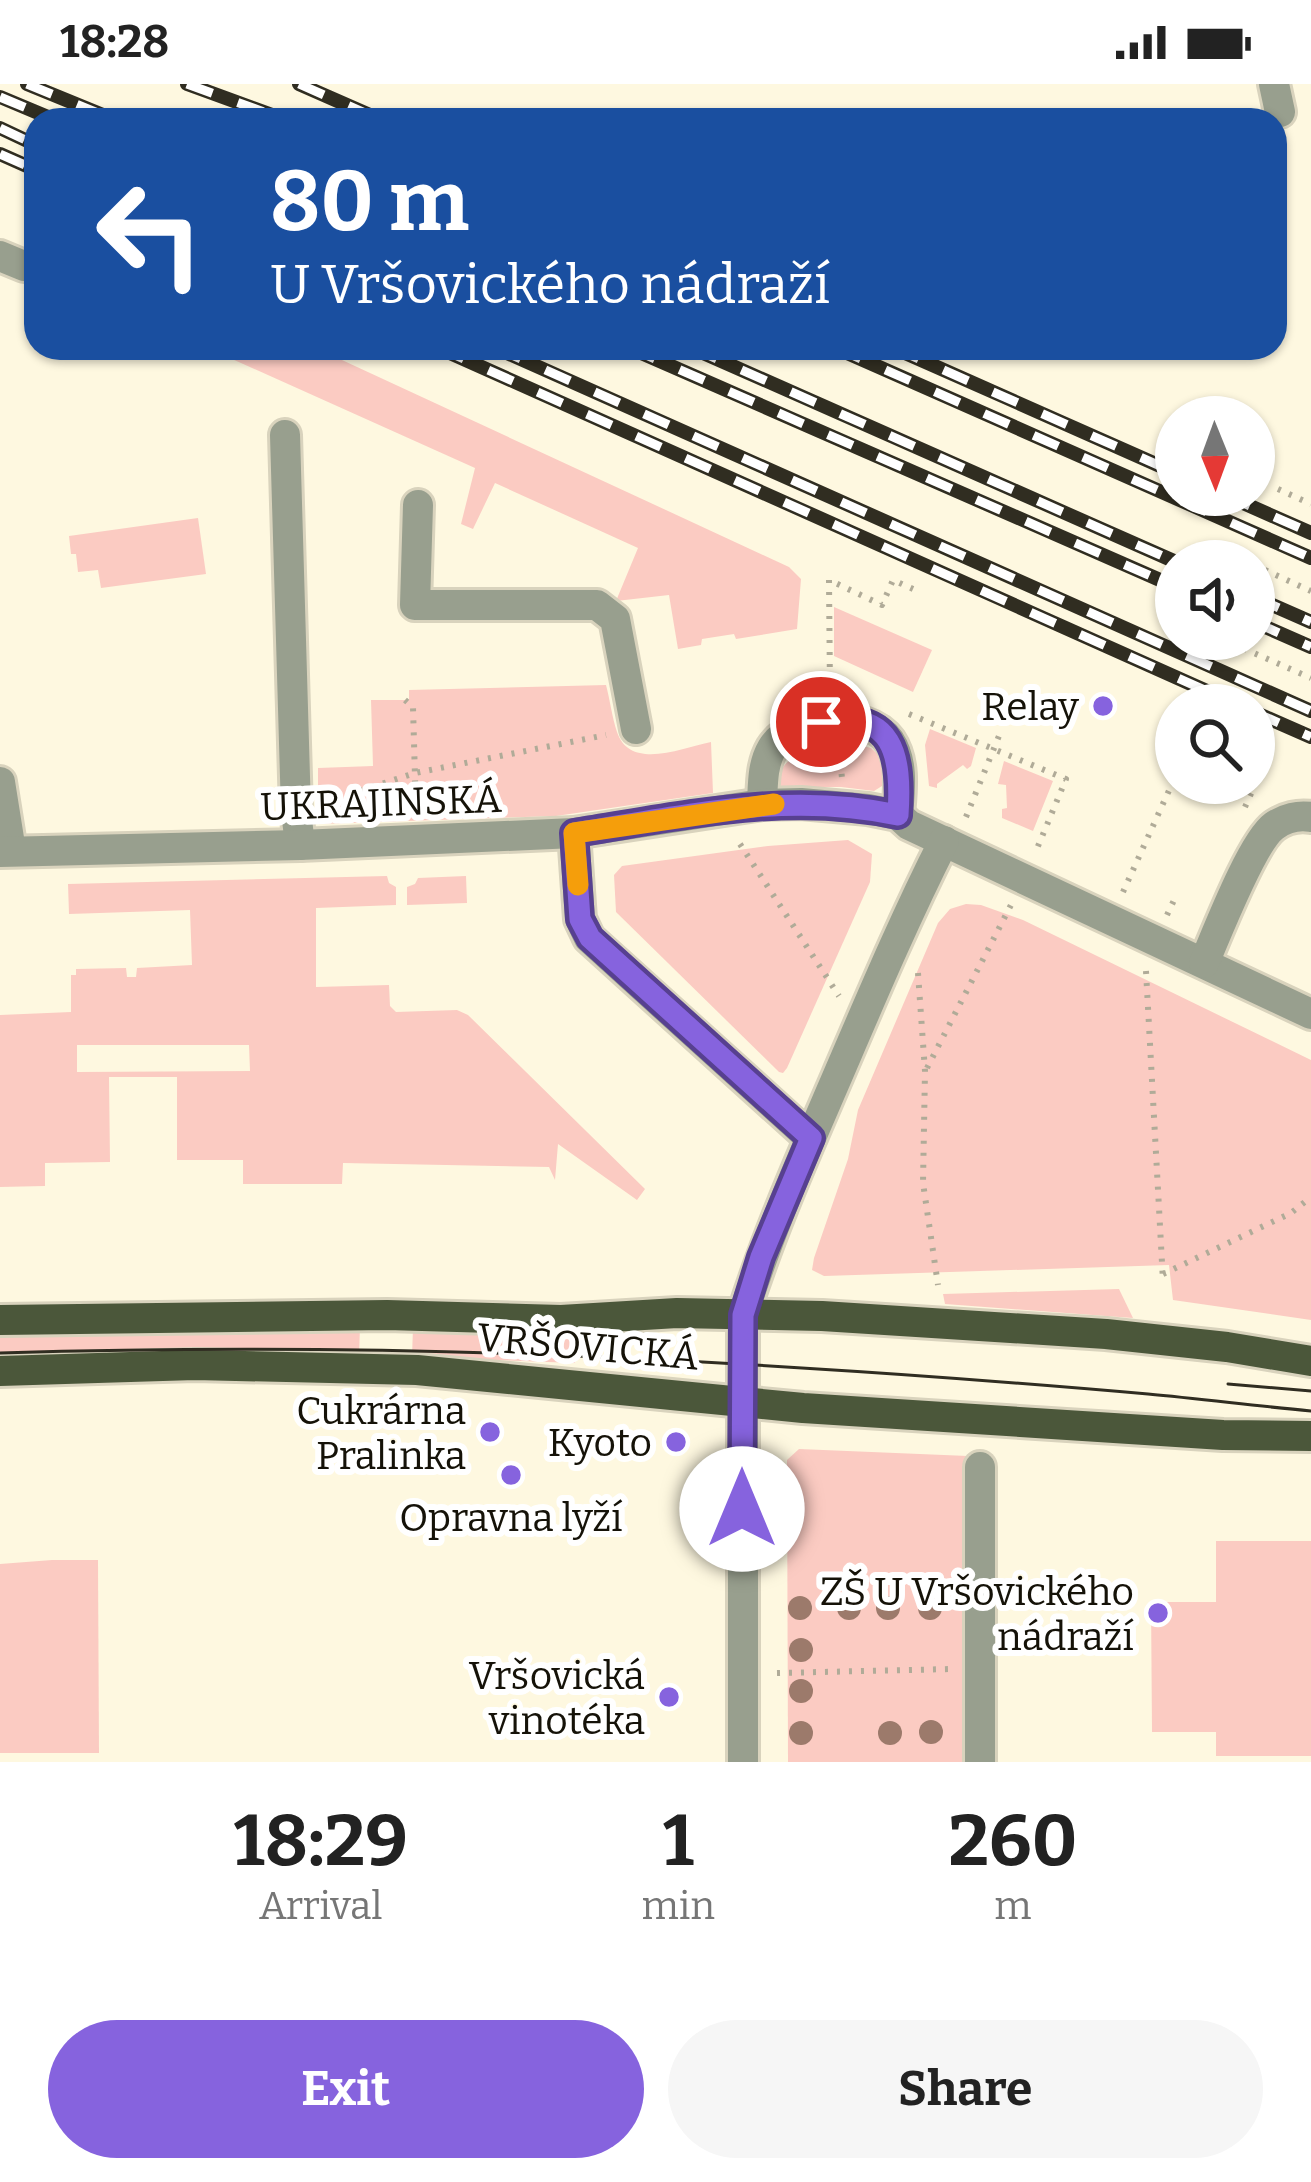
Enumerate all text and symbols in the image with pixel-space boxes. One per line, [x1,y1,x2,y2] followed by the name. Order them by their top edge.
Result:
[60,15,169,69] text: 18:28
[270,151,469,252] text: 80 m
[72,156,228,312] icon: left
[270,253,830,317] text: U Vršovického nádraží
[1155,396,1275,516] north arrow
[1155,396,1275,804] map controls
[1155,540,1275,660] button: sound
[770,671,872,773] pin
[981,684,1079,730] place label: Relay
[1155,684,1275,804] button: search
[788,689,854,755] icon: arrive
[1090,693,1116,719] marker: Relay
[260,776,503,830] street label: UKRAJINSKÁ
[475,1313,701,1380] street label: VRŠOVICKÁ
[296,1388,466,1479] place label: Cukrárna Pralinka
[477,1419,503,1445] marker: Cukrárna Pralinka
[548,1420,652,1466] place label: Kyoto
[663,1429,689,1455] marker: Kyoto
[679,1446,805,1572] position arrow
[498,1462,524,1488] marker: Opravna lyží
[399,1495,623,1541] place label: Opravna lyží
[820,1568,1134,1660] place label: ZŠ U Vršovického nádraží
[1145,1600,1171,1626] marker: ZŠ U Vršovického nádraží
[469,1653,645,1744] place label: Vršovická vinotéka
[656,1684,682,1710] marker: Vršovická vinotéka
[234,1798,408,1884] text: 18:29
[663,1798,694,1884] text: 1
[949,1798,1077,1884] text: 260
[259,1883,383,1929] text: Arrival
[641,1883,715,1929] text: min
[994,1883,1032,1929] text: m
[48,2020,644,2158] button: Exit
[668,2020,1263,2158] button: Share

